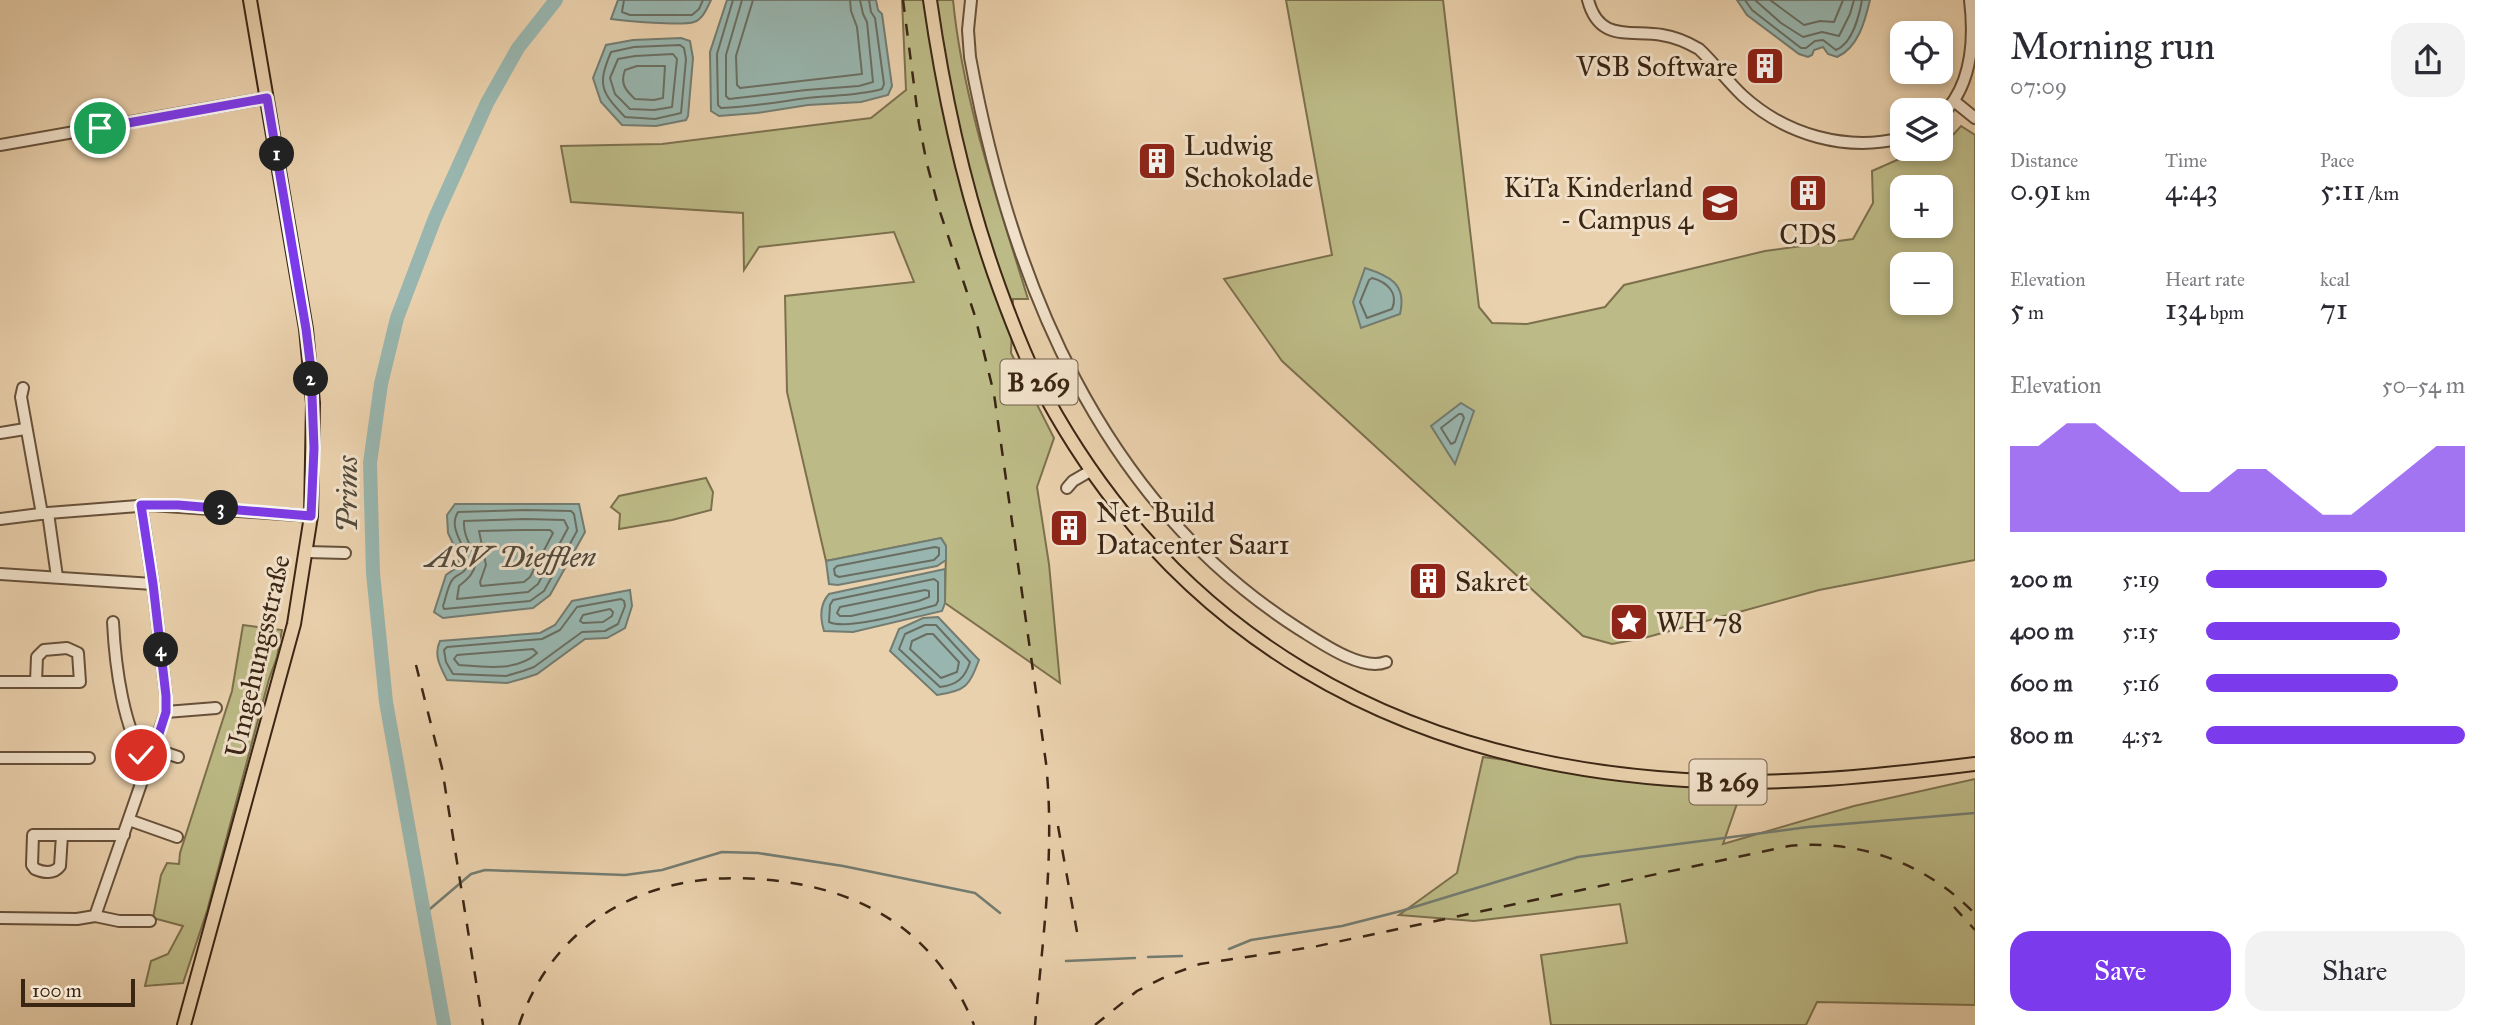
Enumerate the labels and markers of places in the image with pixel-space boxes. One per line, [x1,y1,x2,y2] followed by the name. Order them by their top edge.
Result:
[1744,45,1786,87] building icon: VSB Software
[1575,49,1738,84] place label: VSB Software
[70,98,130,158] pin
[1184,128,1314,195] place label: Ludwig Schokolade
[260,136,294,172] pin: 1
[1136,140,1178,182] building icon: Ludwig Schokolade
[1503,170,1694,237] place label: KiTa Kinderland - Campus 4
[1787,172,1829,214] building icon: CDS
[1699,182,1741,224] school or university icon: KiTa Kinderland - Campus 4
[1779,217,1837,252] place label: CDS
[294,362,328,396] pin: 2
[204,490,238,526] pin: 3
[1096,495,1290,562] place label: Net-Build Datacenter Saar1
[1048,507,1090,549] building icon: Net-Build Datacenter Saar1
[1407,560,1449,602] building icon: Sakret
[1455,564,1528,599] place label: Sakret
[1608,601,1650,643] place icon: WH 78
[1656,605,1743,640] place label: WH 78
[144,632,178,668] pin: 4
[111,725,171,785] pin

